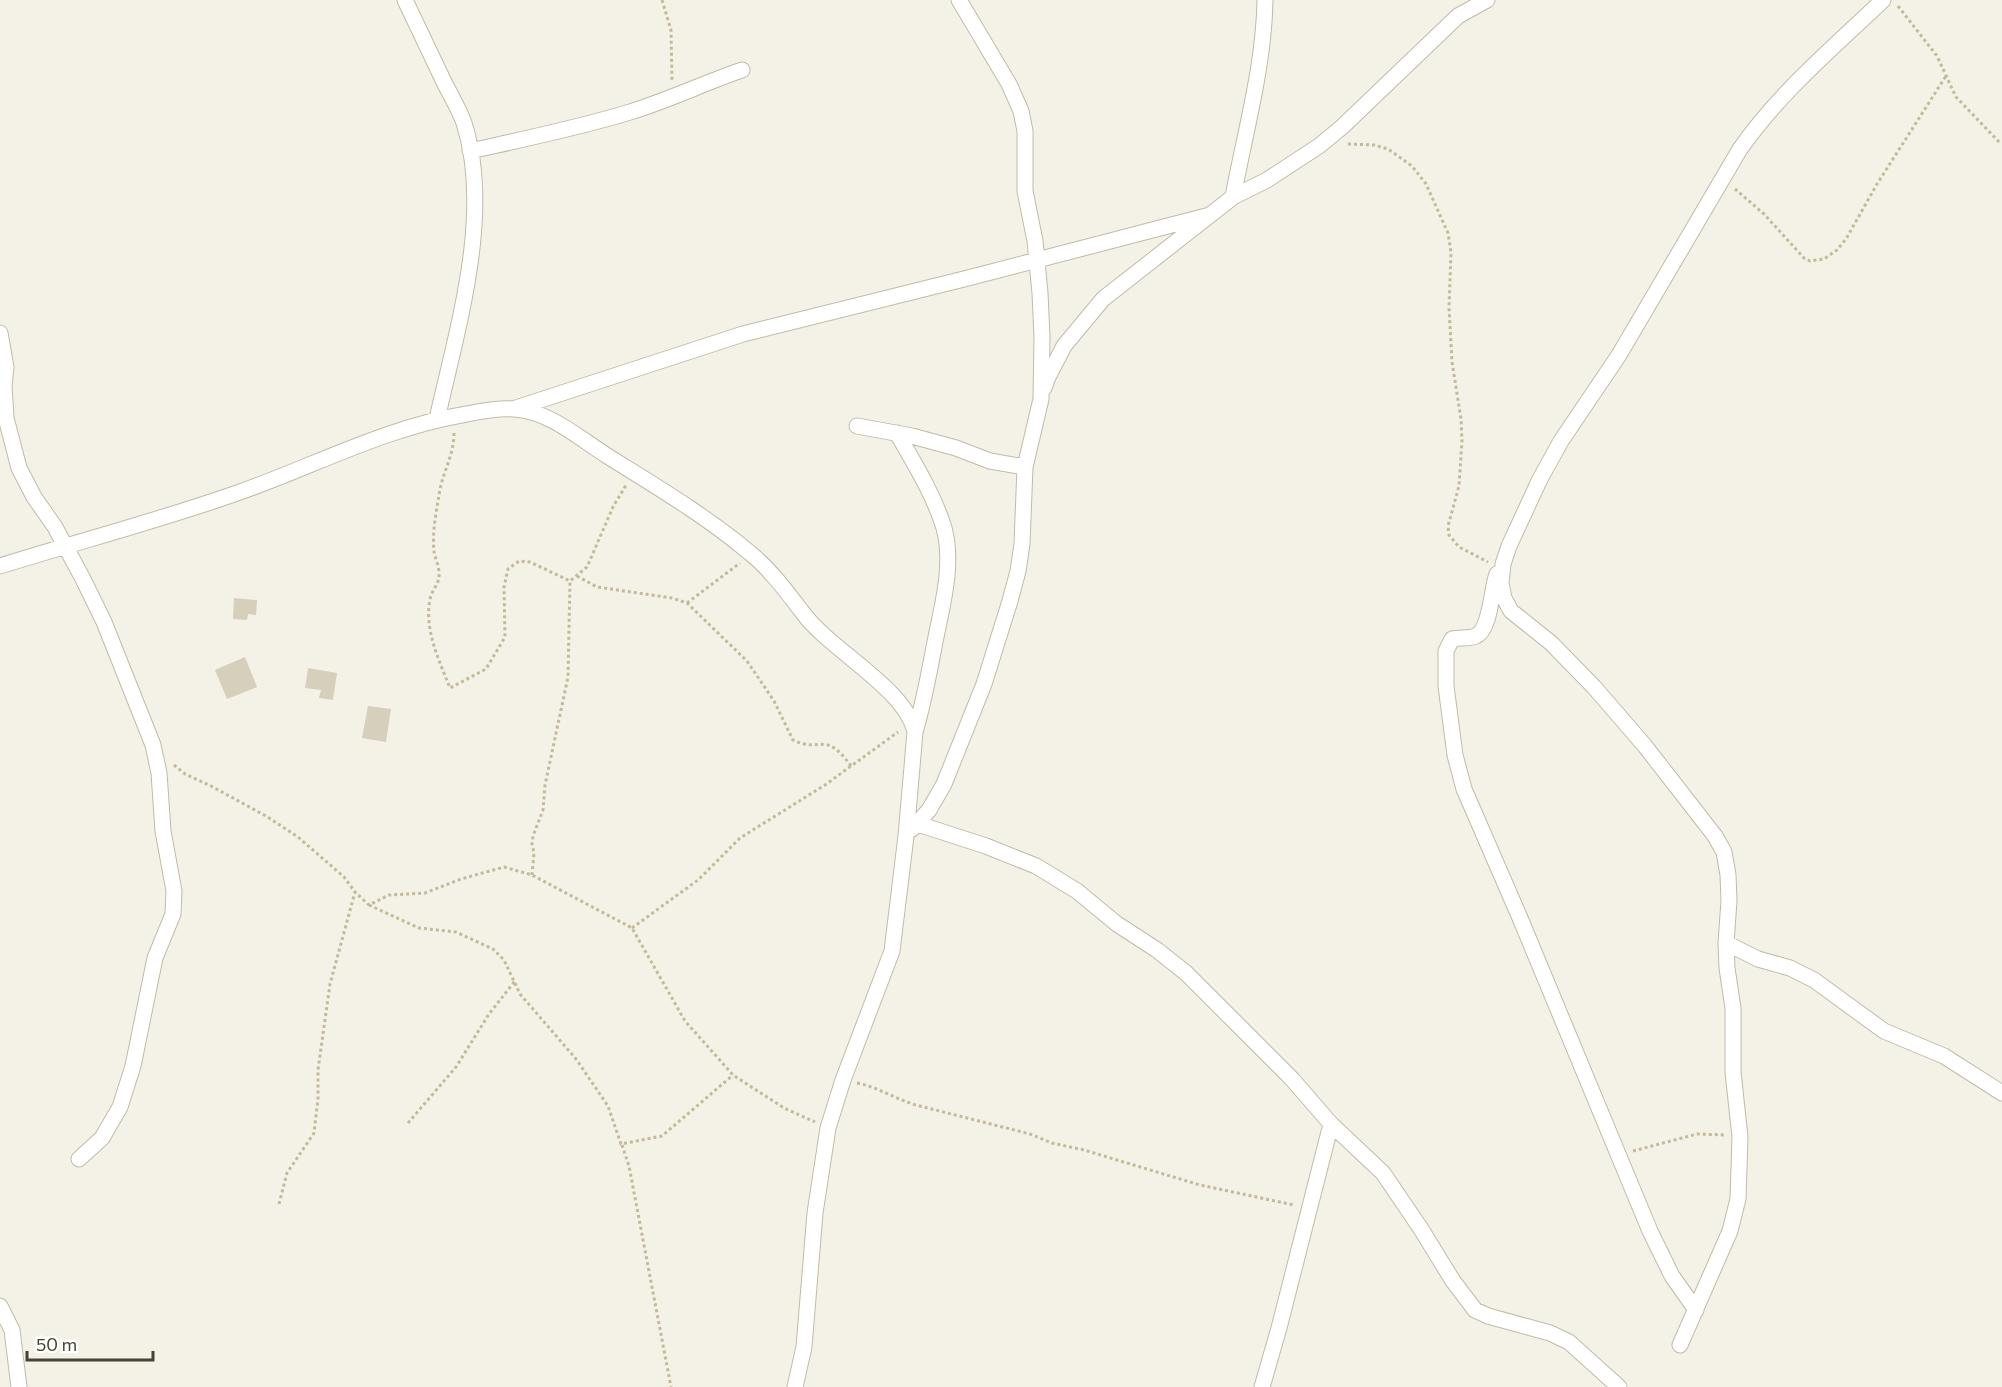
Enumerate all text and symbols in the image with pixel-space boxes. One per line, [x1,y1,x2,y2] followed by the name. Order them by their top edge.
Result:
[27,1324,153,1362] scale bar
[36,1333,77,1355] text: 50 m

